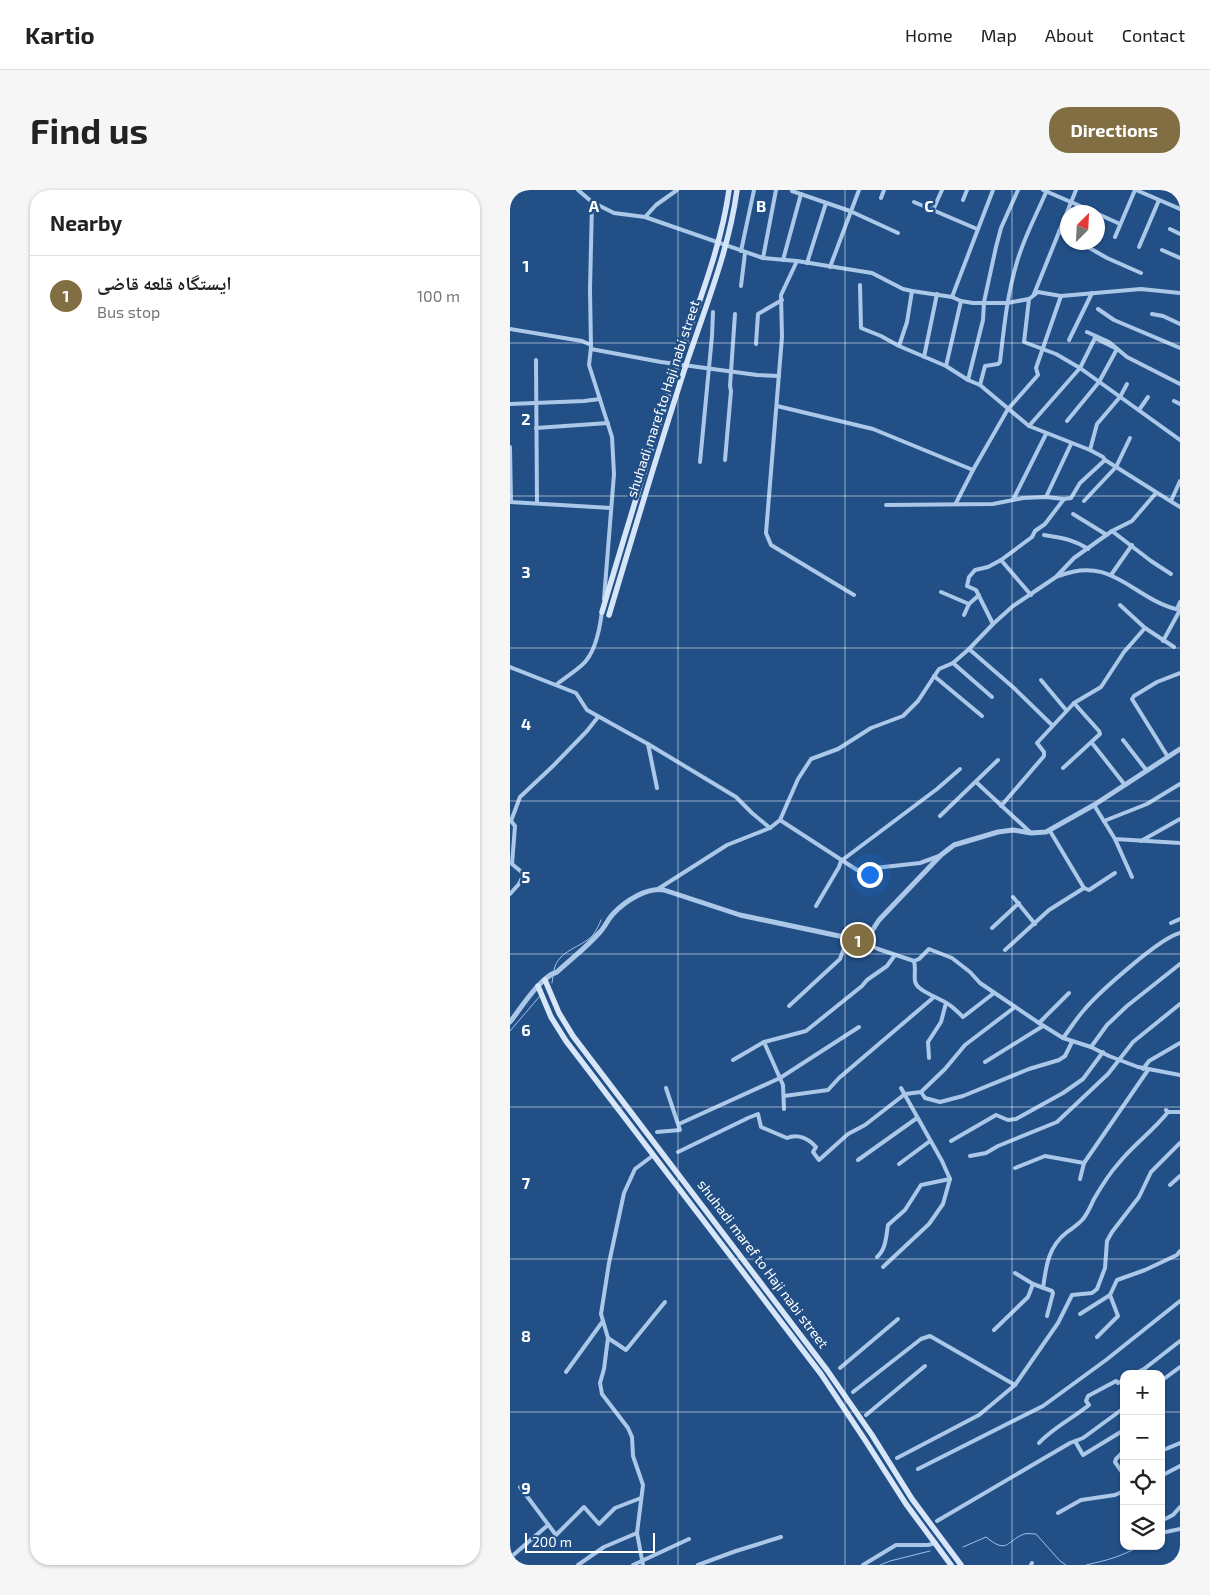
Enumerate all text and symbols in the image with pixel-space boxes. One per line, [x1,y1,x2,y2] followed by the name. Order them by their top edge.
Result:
[25,20,95,49] text: Kartio
[905,24,953,46] text: Home
[981,24,1017,46] text: Map
[1045,24,1094,46] text: About
[1122,24,1185,46] text: Contact
[1049,107,1180,153] button: Directions
[30,109,148,151] text: Find us
[589,196,600,215] text: A
[756,196,766,215] text: B
[924,196,934,215] text: C
[1060,205,1105,250] north arrow
[50,210,122,235] text: Nearby
[523,256,529,275] text: 1
[97,271,232,294] text: ایستگاه قلعه قاضی
[63,286,69,305] text: 1
[417,286,460,305] text: 100 m
[623,298,703,500] street label: shuhadi maref to Haji nabi street
[97,302,160,321] text: Bus stop
[521,409,531,428] text: 2
[521,562,531,581] text: 3
[521,714,531,733] text: 4
[857,862,883,888] your location
[522,867,531,886] text: 5
[842,921,874,959] pin: 1
[521,1020,531,1039] text: 6
[522,1173,531,1192] text: 7
[694,1176,832,1351] street label: shuhadi maref to Haji nabi street
[521,1326,531,1345] text: 8
[1120,1370,1165,1550] map controls
[1120,1370,1165,1415] button: +
[1120,1415,1165,1460] button: −
[1120,1460,1165,1505] button: locate
[521,1478,531,1497] text: 9
[1120,1505,1165,1550] button: layers
[525,1530,655,1553] scale bar
[532,1533,572,1550] text: 200 m

